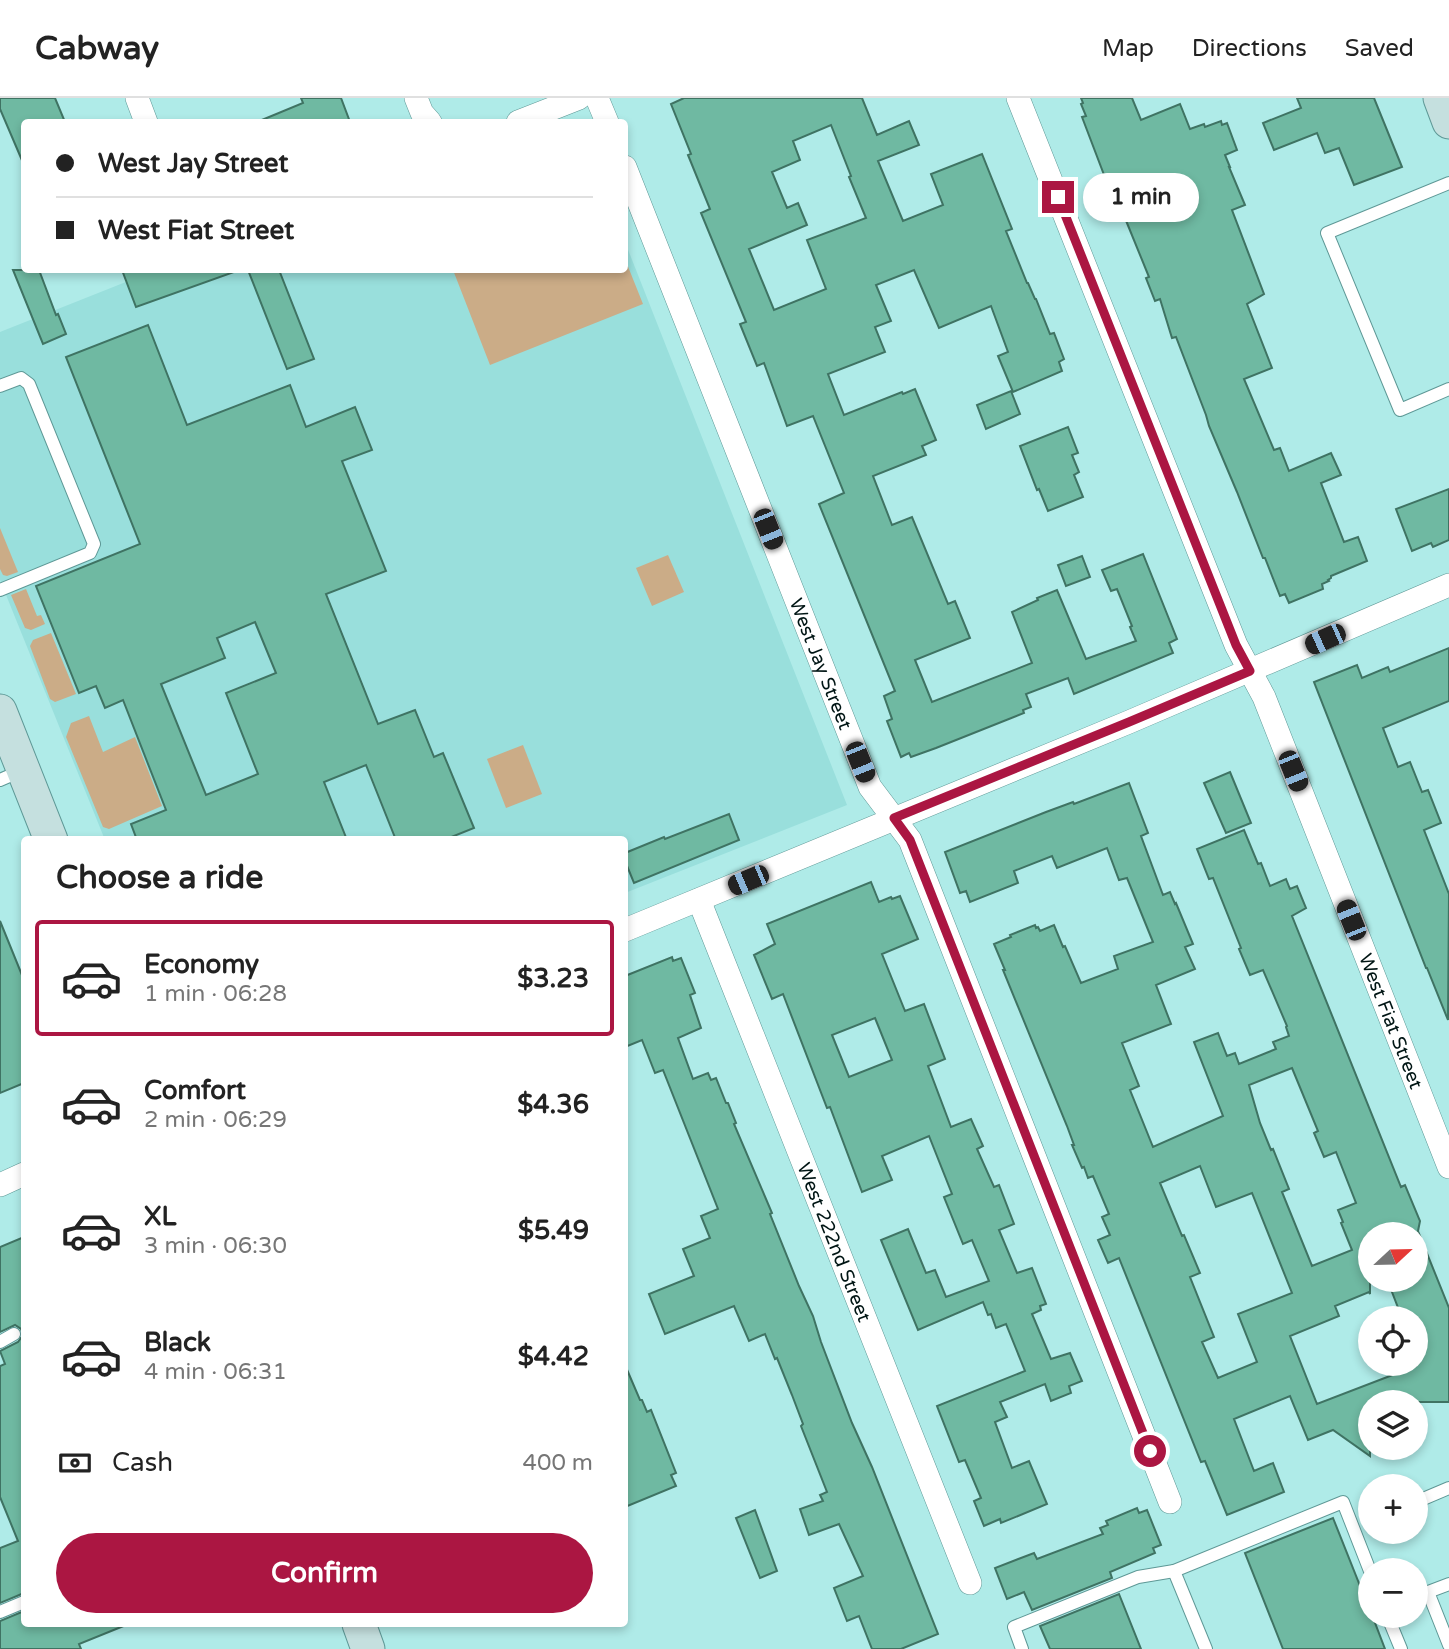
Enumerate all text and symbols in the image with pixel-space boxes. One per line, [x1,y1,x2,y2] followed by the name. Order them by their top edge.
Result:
[35,29,159,68] text: Cabway
[1102,34,1154,63] text: Map
[1192,34,1307,63] text: Directions
[1345,34,1414,63] text: Saved
[98,148,288,179] text: West Jay Street
[1082,172,1198,222] callout: 1 min
[1042,181,1074,213] route end
[1110,183,1172,211] text: 1 min
[98,215,294,246] text: West Fiat Street
[751,506,786,552] car
[784,595,856,733] street label: West Jay Street
[1302,621,1349,657] car
[843,739,878,785] car
[1276,748,1311,794] car
[56,859,263,897] text: Choose a ride
[725,862,772,898] car
[1334,897,1369,943] car
[60,947,123,1010] icon: car
[144,949,259,980] text: Economy
[1354,950,1427,1092] street label: West Fiat Street
[517,963,589,994] text: $3.23
[144,980,287,1008] text: 1 min · 06:28
[60,1073,123,1136] icon: car
[144,1075,246,1106] text: Comfort
[517,1089,589,1120] text: $4.36
[144,1106,287,1134] text: 2 min · 06:29
[792,1160,875,1325] street label: West 222nd Street
[60,1199,123,1262] icon: car
[144,1201,176,1232] text: XL
[518,1215,589,1246] text: $5.49
[1358,1222,1428,1292] north arrow
[1358,1222,1428,1628] map controls
[144,1232,287,1260] text: 3 min · 06:30
[1358,1306,1428,1376] button: locate
[60,1325,123,1388] icon: car
[144,1327,211,1358] text: Black
[518,1341,589,1372] text: $4.42
[144,1358,287,1386] text: 4 min · 06:31
[1358,1390,1428,1460] button: layers
[1134,1435,1166,1467] route start
[56,1444,94,1482] icon: cash
[112,1447,173,1478] text: Cash
[523,1449,593,1477] text: 400 m
[1358,1474,1428,1544] button: +
[56,1533,593,1613] button: Confirm
[1358,1558,1428,1628] button: −

